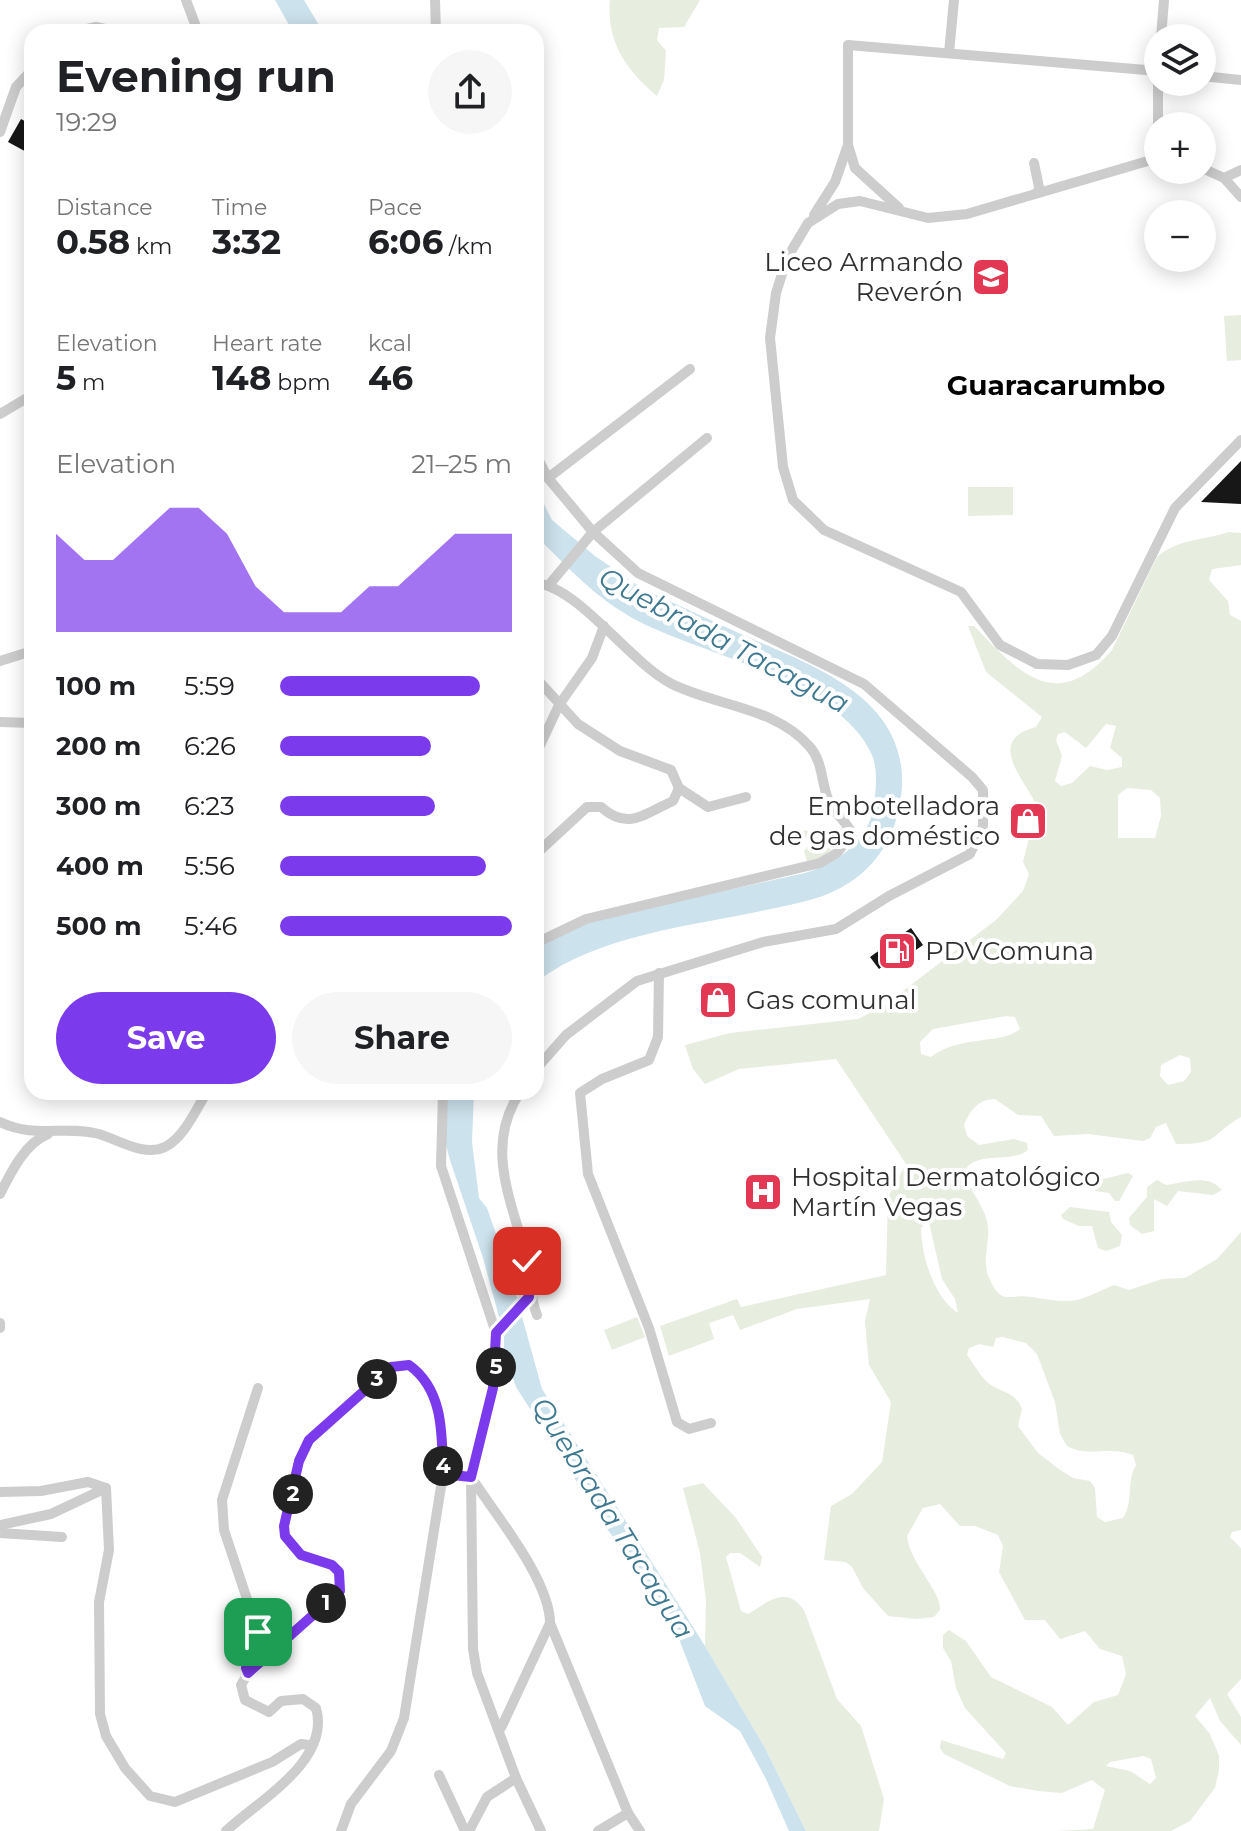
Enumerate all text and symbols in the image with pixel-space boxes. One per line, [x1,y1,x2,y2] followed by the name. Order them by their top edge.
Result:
[1144,24,1216,272] map controls
[1144,24,1216,96] button: layers
[56,49,336,103] text: Evening run
[428,50,512,134] button: share
[56,106,117,138] text: 19:29
[1144,112,1216,184] button: +
[56,194,153,221] text: Distance
[212,194,267,221] text: Time
[368,194,422,221] text: Pace
[1144,200,1216,272] button: −
[56,221,130,263] text: 0.58
[212,221,281,263] text: 3:32
[368,221,443,263] text: 6:06
[130,233,172,260] text: km
[443,233,493,260] text: /km
[764,246,963,308] place label: Liceo Armando Reverón
[970,256,1012,298] school or university icon: Liceo Armando Reverón
[56,330,158,357] text: Elevation
[212,330,322,357] text: Heart rate
[368,330,412,357] text: kcal
[56,357,76,399] text: 5
[212,357,272,399] text: 148
[368,357,413,399] text: 46
[947,368,1165,402] district label: Guaracarumbo
[76,369,105,396] text: m
[272,369,331,396] text: bpm
[56,448,176,480] text: Elevation
[411,448,512,480] text: 21–25 m
[593,560,855,720] water label: Quebrada Tacagua
[56,670,136,702] text: 100 m
[184,670,235,702] text: 5:59
[56,730,141,762] text: 200 m
[184,730,236,762] text: 6:26
[56,790,141,822] text: 300 m
[184,790,235,822] text: 6:23
[769,790,1000,852] place label: Embotelladora de gas doméstico
[1007,800,1049,842] shop icon: Embotelladora de gas doméstico
[56,850,144,882] text: 400 m
[184,850,235,882] text: 5:56
[56,910,141,942] text: 500 m
[184,910,237,942] text: 5:46
[876,930,918,972] fuel station icon: PDVComuna
[925,935,1094,967] place label: PDVComuna
[697,979,739,1021] shop icon: Gas comunal
[746,984,917,1016] place label: Gas comunal
[56,992,276,1084] button: Save
[292,992,512,1084] button: Share
[791,1161,1100,1223] place label: Hospital Dermatológico Martín Vegas
[742,1171,784,1213] hospital icon: Hospital Dermatológico Martín Vegas
[493,1227,561,1295] pin
[505,1239,549,1283] icon: check
[476,1347,516,1387] pin: 5
[489,1353,503,1380] text: 5
[357,1359,397,1399] pin: 3
[370,1365,384,1392] text: 3
[525,1391,701,1645] water label: Quebrada Tacagua
[423,1446,463,1486] pin: 4
[435,1452,451,1479] text: 4
[273,1474,313,1514] pin: 2
[287,1480,299,1507] text: 2
[306,1583,346,1623] pin: 1
[322,1589,330,1616] text: 1
[224,1598,292,1666] pin
[236,1610,280,1654] icon: arrive

